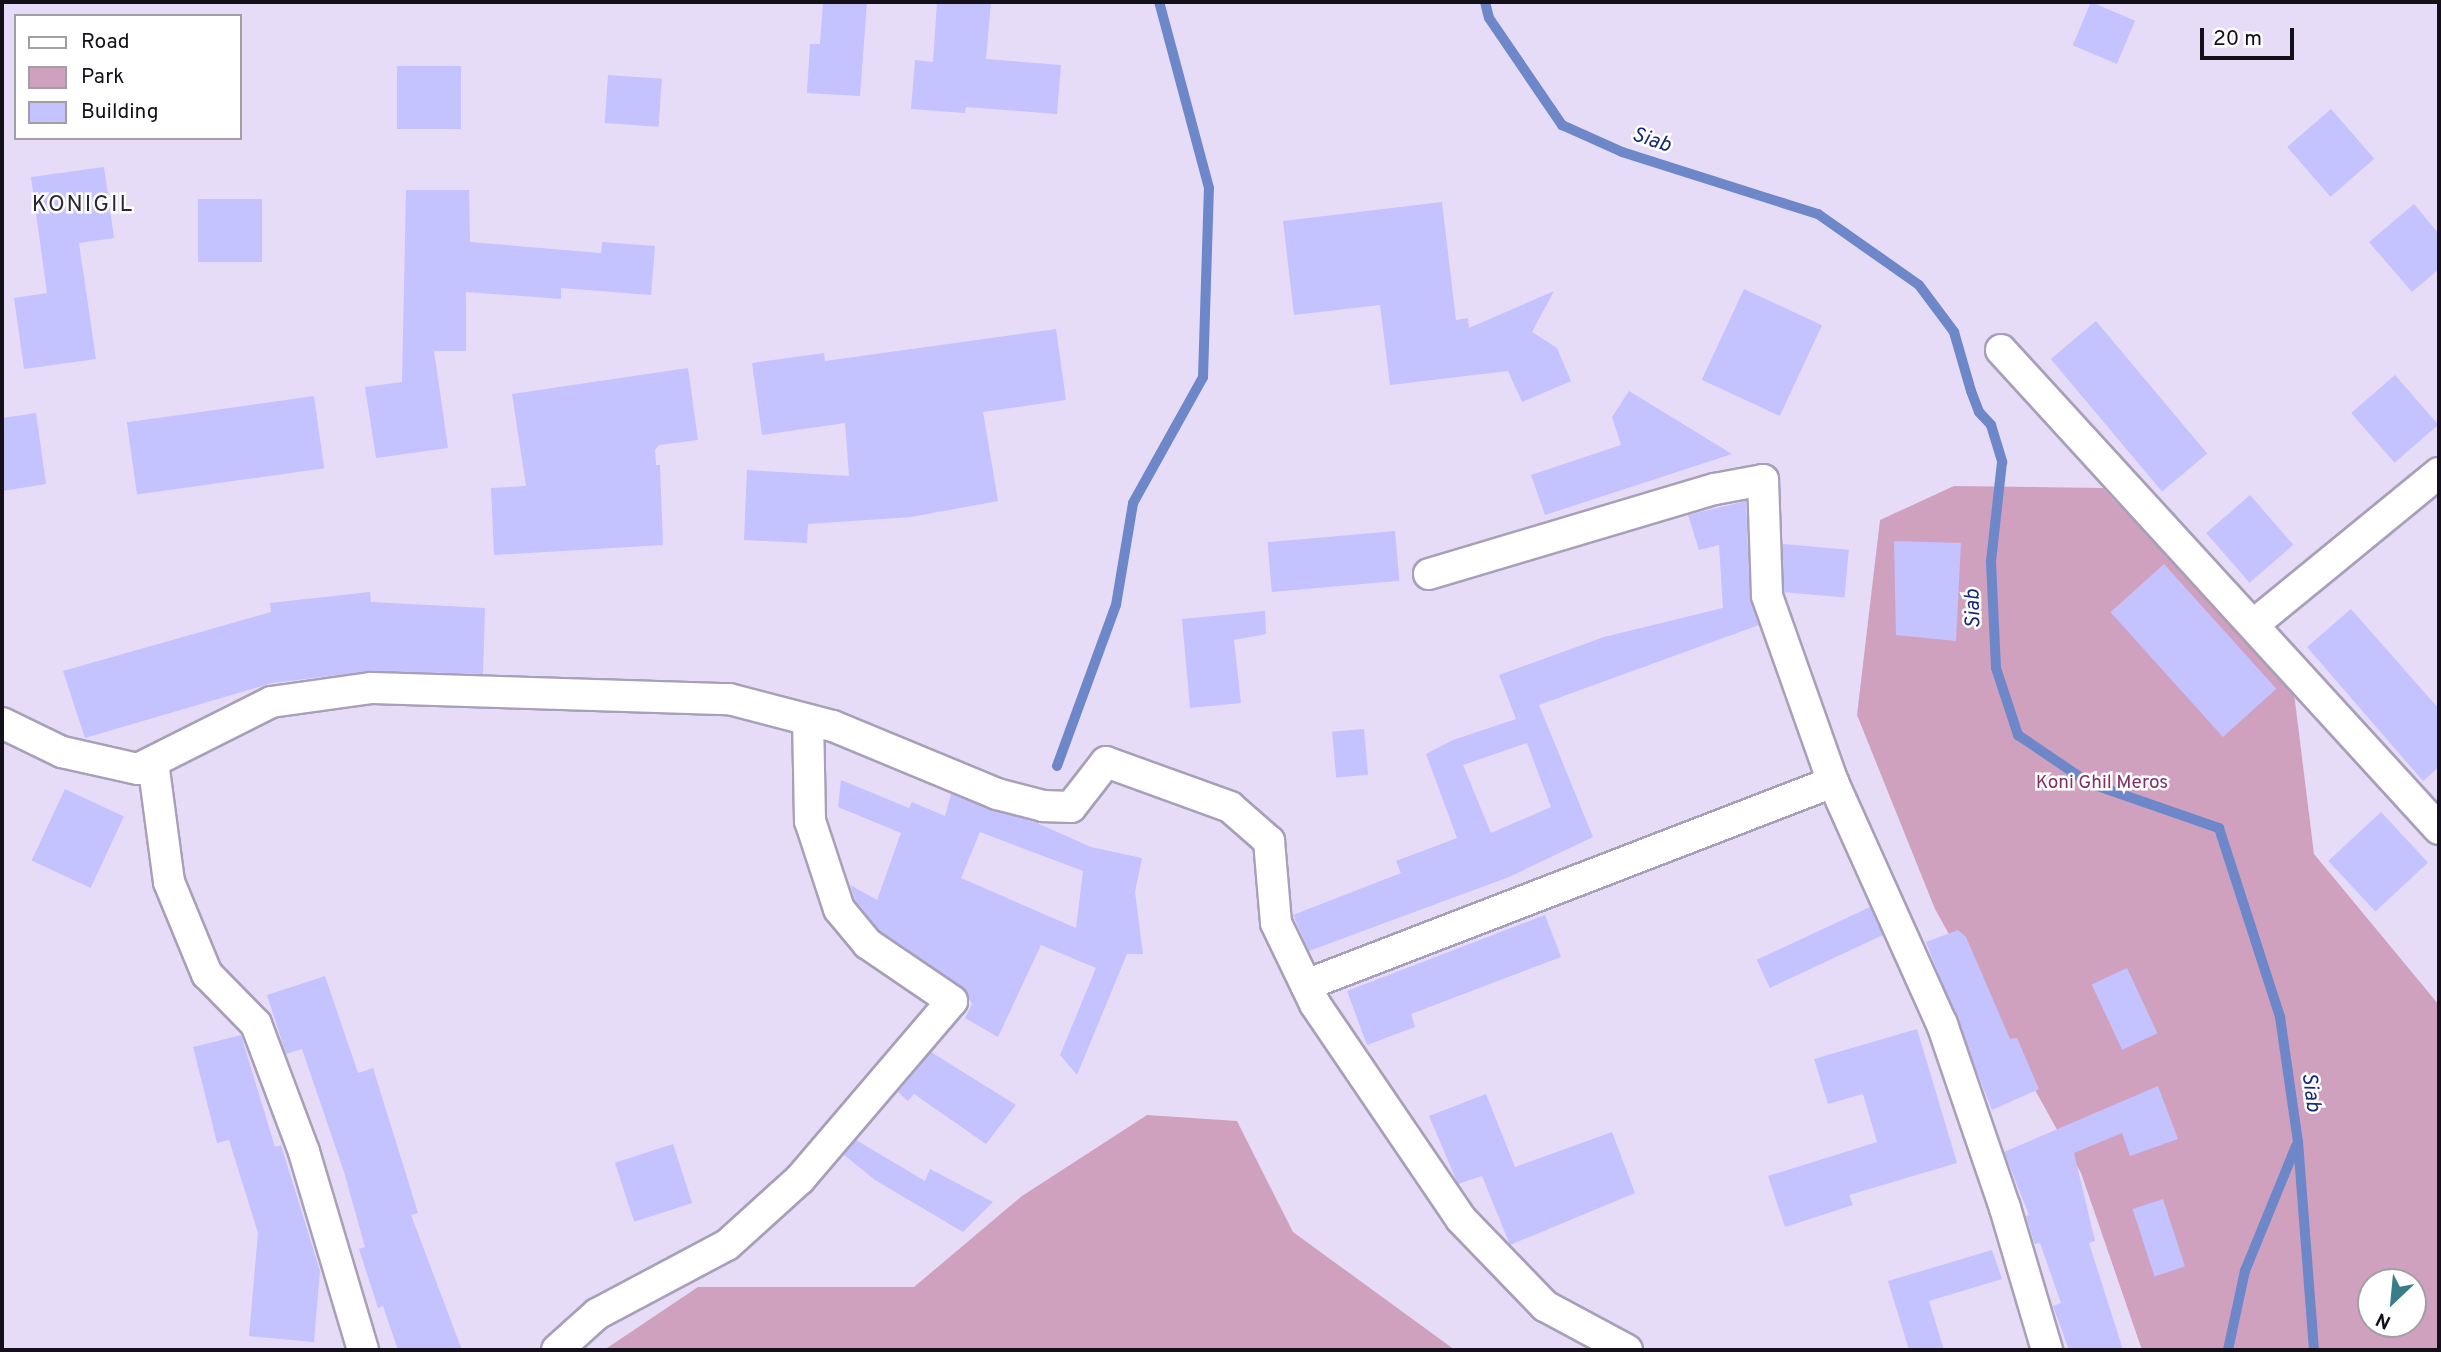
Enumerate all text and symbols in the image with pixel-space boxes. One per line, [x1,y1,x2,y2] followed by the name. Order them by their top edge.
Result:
[14,14,242,140] legend
[2203,14,2298,58] scale bar
[2213,26,2262,53] text: 20 m
[81,29,130,56] text: Road
[81,64,124,91] text: Park
[81,99,159,126] text: Building
[1628,123,1674,159] water label: Siab
[33,192,133,220] district label: KONIGIL
[1961,589,1987,629] water label: Siab
[2036,773,2168,795] park label: Koni Ghil Meros
[2295,1071,2325,1113] water label: Siab
[2357,1268,2427,1338] north arrow
[2372,1306,2395,1334] text: N

